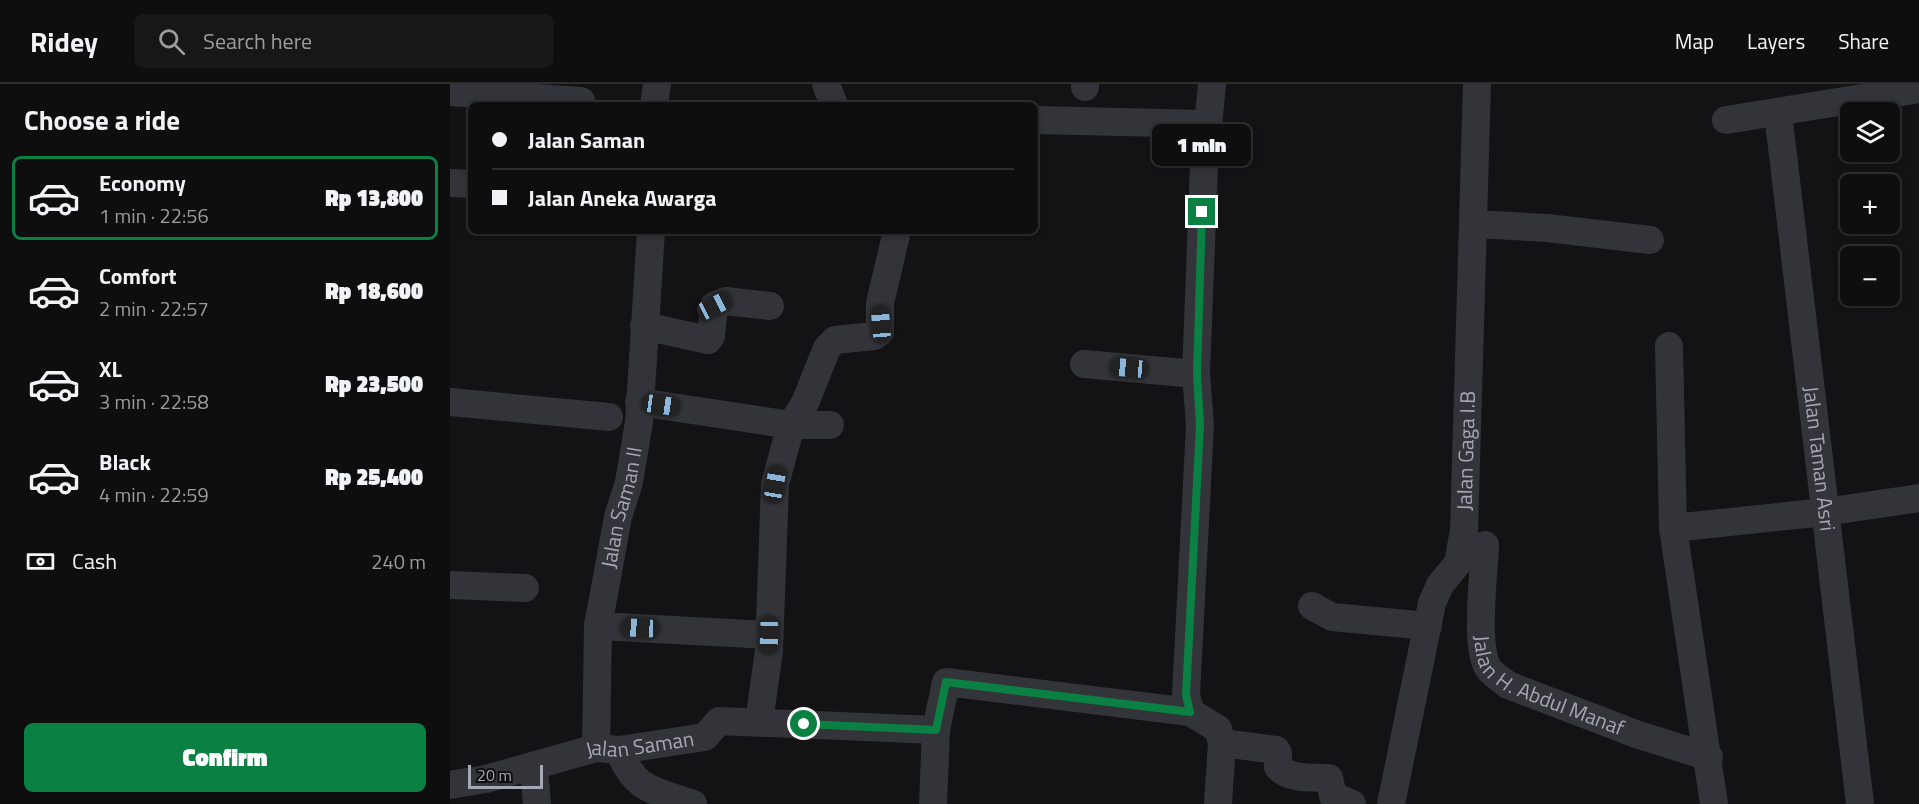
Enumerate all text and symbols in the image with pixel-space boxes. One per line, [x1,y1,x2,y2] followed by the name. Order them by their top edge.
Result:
[134,14,554,68] search box
[30,20,98,63] text: Ridey
[203,24,312,58] text: Search here
[155,25,188,58] icon: search
[1675,25,1714,57] text: Map
[1747,25,1805,57] text: Layers
[1838,25,1889,57] text: Share
[24,99,180,140] text: Choose a ride
[1840,102,1900,306] map controls
[1840,102,1900,162] button: layers
[528,123,645,157] text: Jalan Saman
[1152,125,1251,167] callout: 1 min
[1177,129,1226,160] text: 1 min
[99,166,186,200] text: Economy
[27,171,81,225] icon: car
[1840,174,1900,234] button: +
[325,181,423,215] text: Rp 13,800
[528,181,717,215] text: Jalan Aneka Awarga
[1188,198,1215,225] route end
[99,200,209,231] text: 1 min · 22:56
[1840,246,1900,306] button: −
[99,259,177,293] text: Comfort
[27,264,81,318] icon: car
[325,274,423,308] text: Rp 18,600
[694,290,734,322] car
[99,293,209,324] text: 2 min · 22:57
[870,305,892,343] car
[99,352,122,386] text: XL
[27,357,81,411] icon: car
[1110,357,1148,379] car
[325,367,423,401] text: Rp 23,500
[1796,384,1844,533] street label: Jalan Taman Asri
[99,386,209,417] text: 3 min · 22:58
[1448,390,1483,511] street label: Jalan Gaga I.B
[642,394,680,416] car
[592,444,650,571] street label: Jalan Saman II
[99,445,151,479] text: Black
[27,450,81,504] icon: car
[325,460,423,494] text: Rp 25,400
[763,465,787,503] car
[99,479,209,510] text: 4 min · 22:59
[72,544,117,578] text: Cash
[24,545,57,578] icon: cash
[371,546,426,577] text: 240 m
[760,617,778,653] car
[622,618,658,638] car
[1466,634,1629,743] street label: Jalan H. Abdul Manaf
[790,710,817,737] route start
[581,722,696,765] street label: Jalan Saman
[24,723,426,792] button: Confirm
[468,762,543,790] scale bar
[477,763,512,787] text: 20 m

